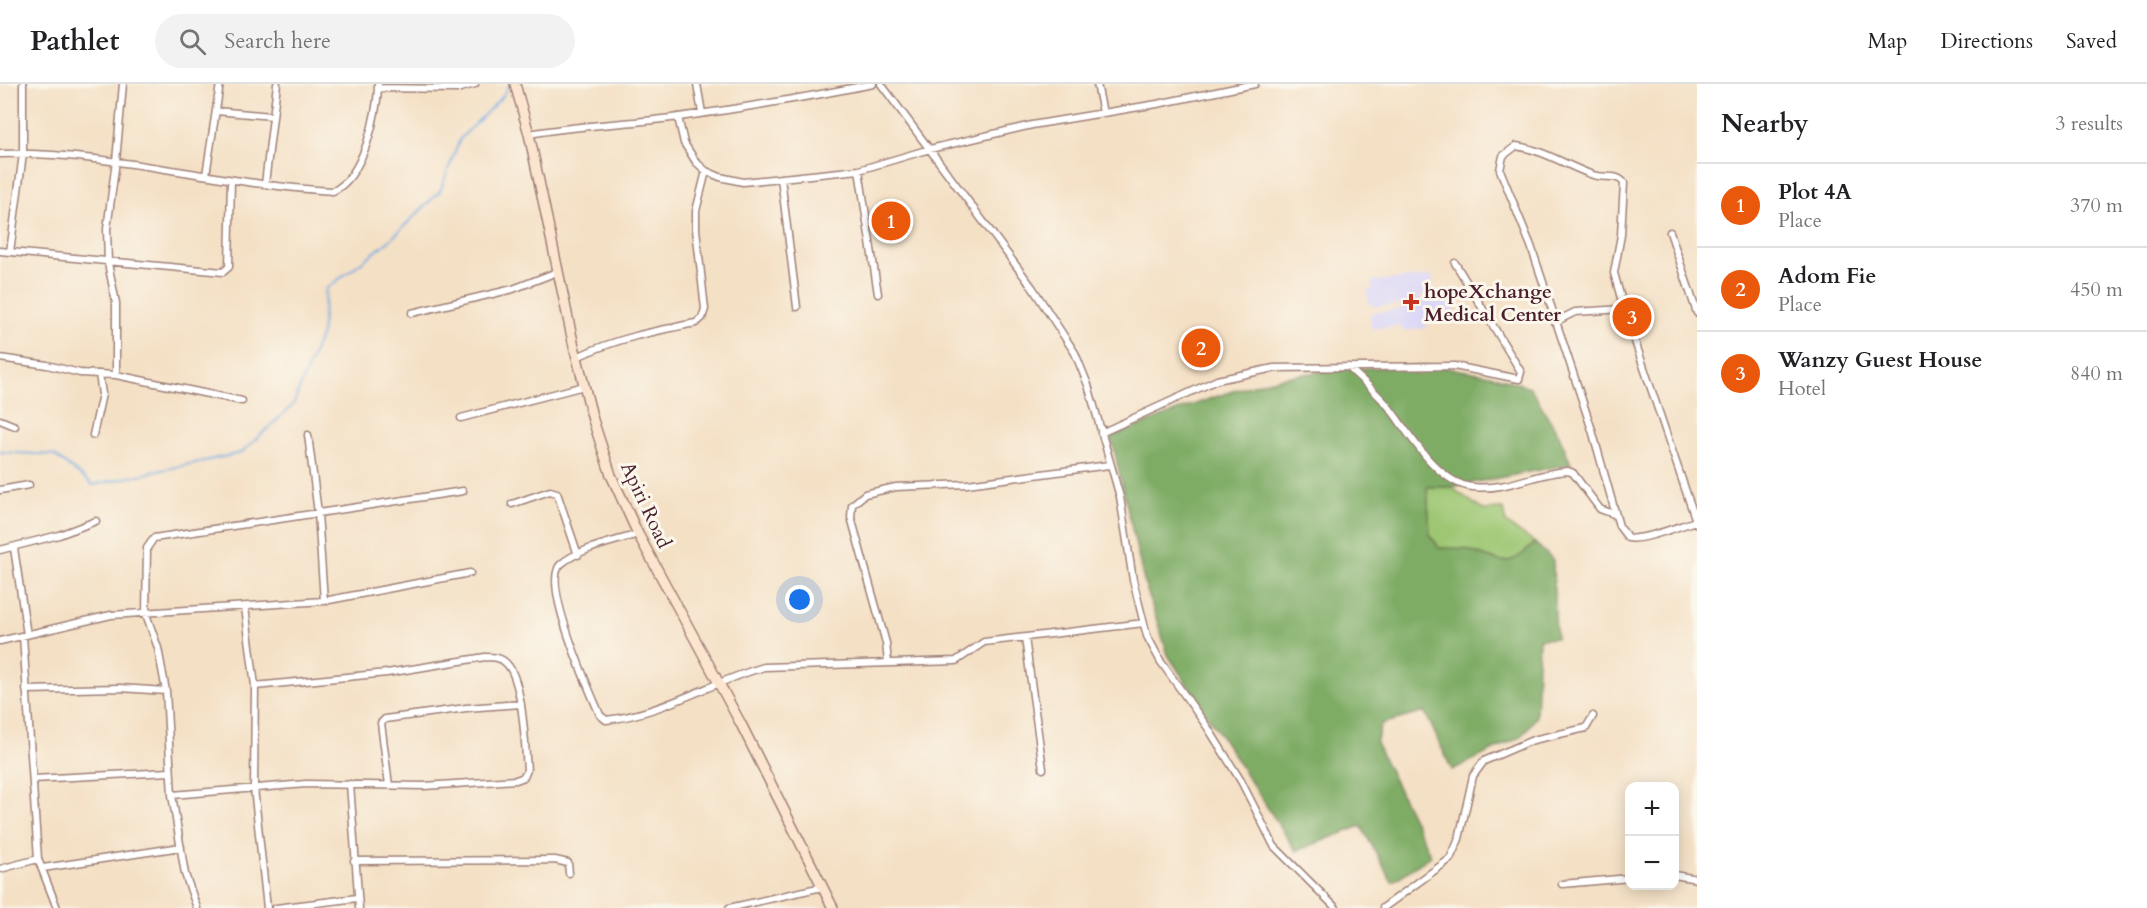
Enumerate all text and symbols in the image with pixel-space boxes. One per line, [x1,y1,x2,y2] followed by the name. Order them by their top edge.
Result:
[155,14,575,68] search box
[30,22,119,60] text: Pathlet
[176,25,209,58] icon: search
[224,26,331,56] text: Search here
[1867,27,1907,56] text: Map
[1940,27,2033,56] text: Directions
[2066,27,2117,56] text: Saved
[1721,106,1809,141] text: Nearby
[2055,110,2123,137] text: 3 results
[1778,177,1852,207] text: Plot 4A
[1735,192,1746,219] text: 1
[2070,192,2123,219] text: 370 m
[872,198,910,244] pin: 1
[1778,207,1822,234] text: Place
[1778,261,1877,291] text: Adom Fie
[1735,276,1746,303] text: 2
[2070,276,2123,303] text: 450 m
[1424,278,1562,328] place label: hopeXchange Medical Center
[1778,291,1822,318] text: Place
[1402,293,1420,311] marker: hopeXchange Medical Center
[1612,294,1652,340] pin: 3
[1182,326,1220,370] pin: 2
[1778,345,1982,375] text: Wanzy Guest House
[1735,360,1746,387] text: 3
[2070,360,2123,387] text: 840 m
[1778,375,1826,402] text: Hotel
[614,457,678,553] street label: Apiri Road
[785,585,814,614] your location
[1625,782,1679,890] map controls
[1625,782,1679,836] button: +
[1625,836,1679,890] button: −

